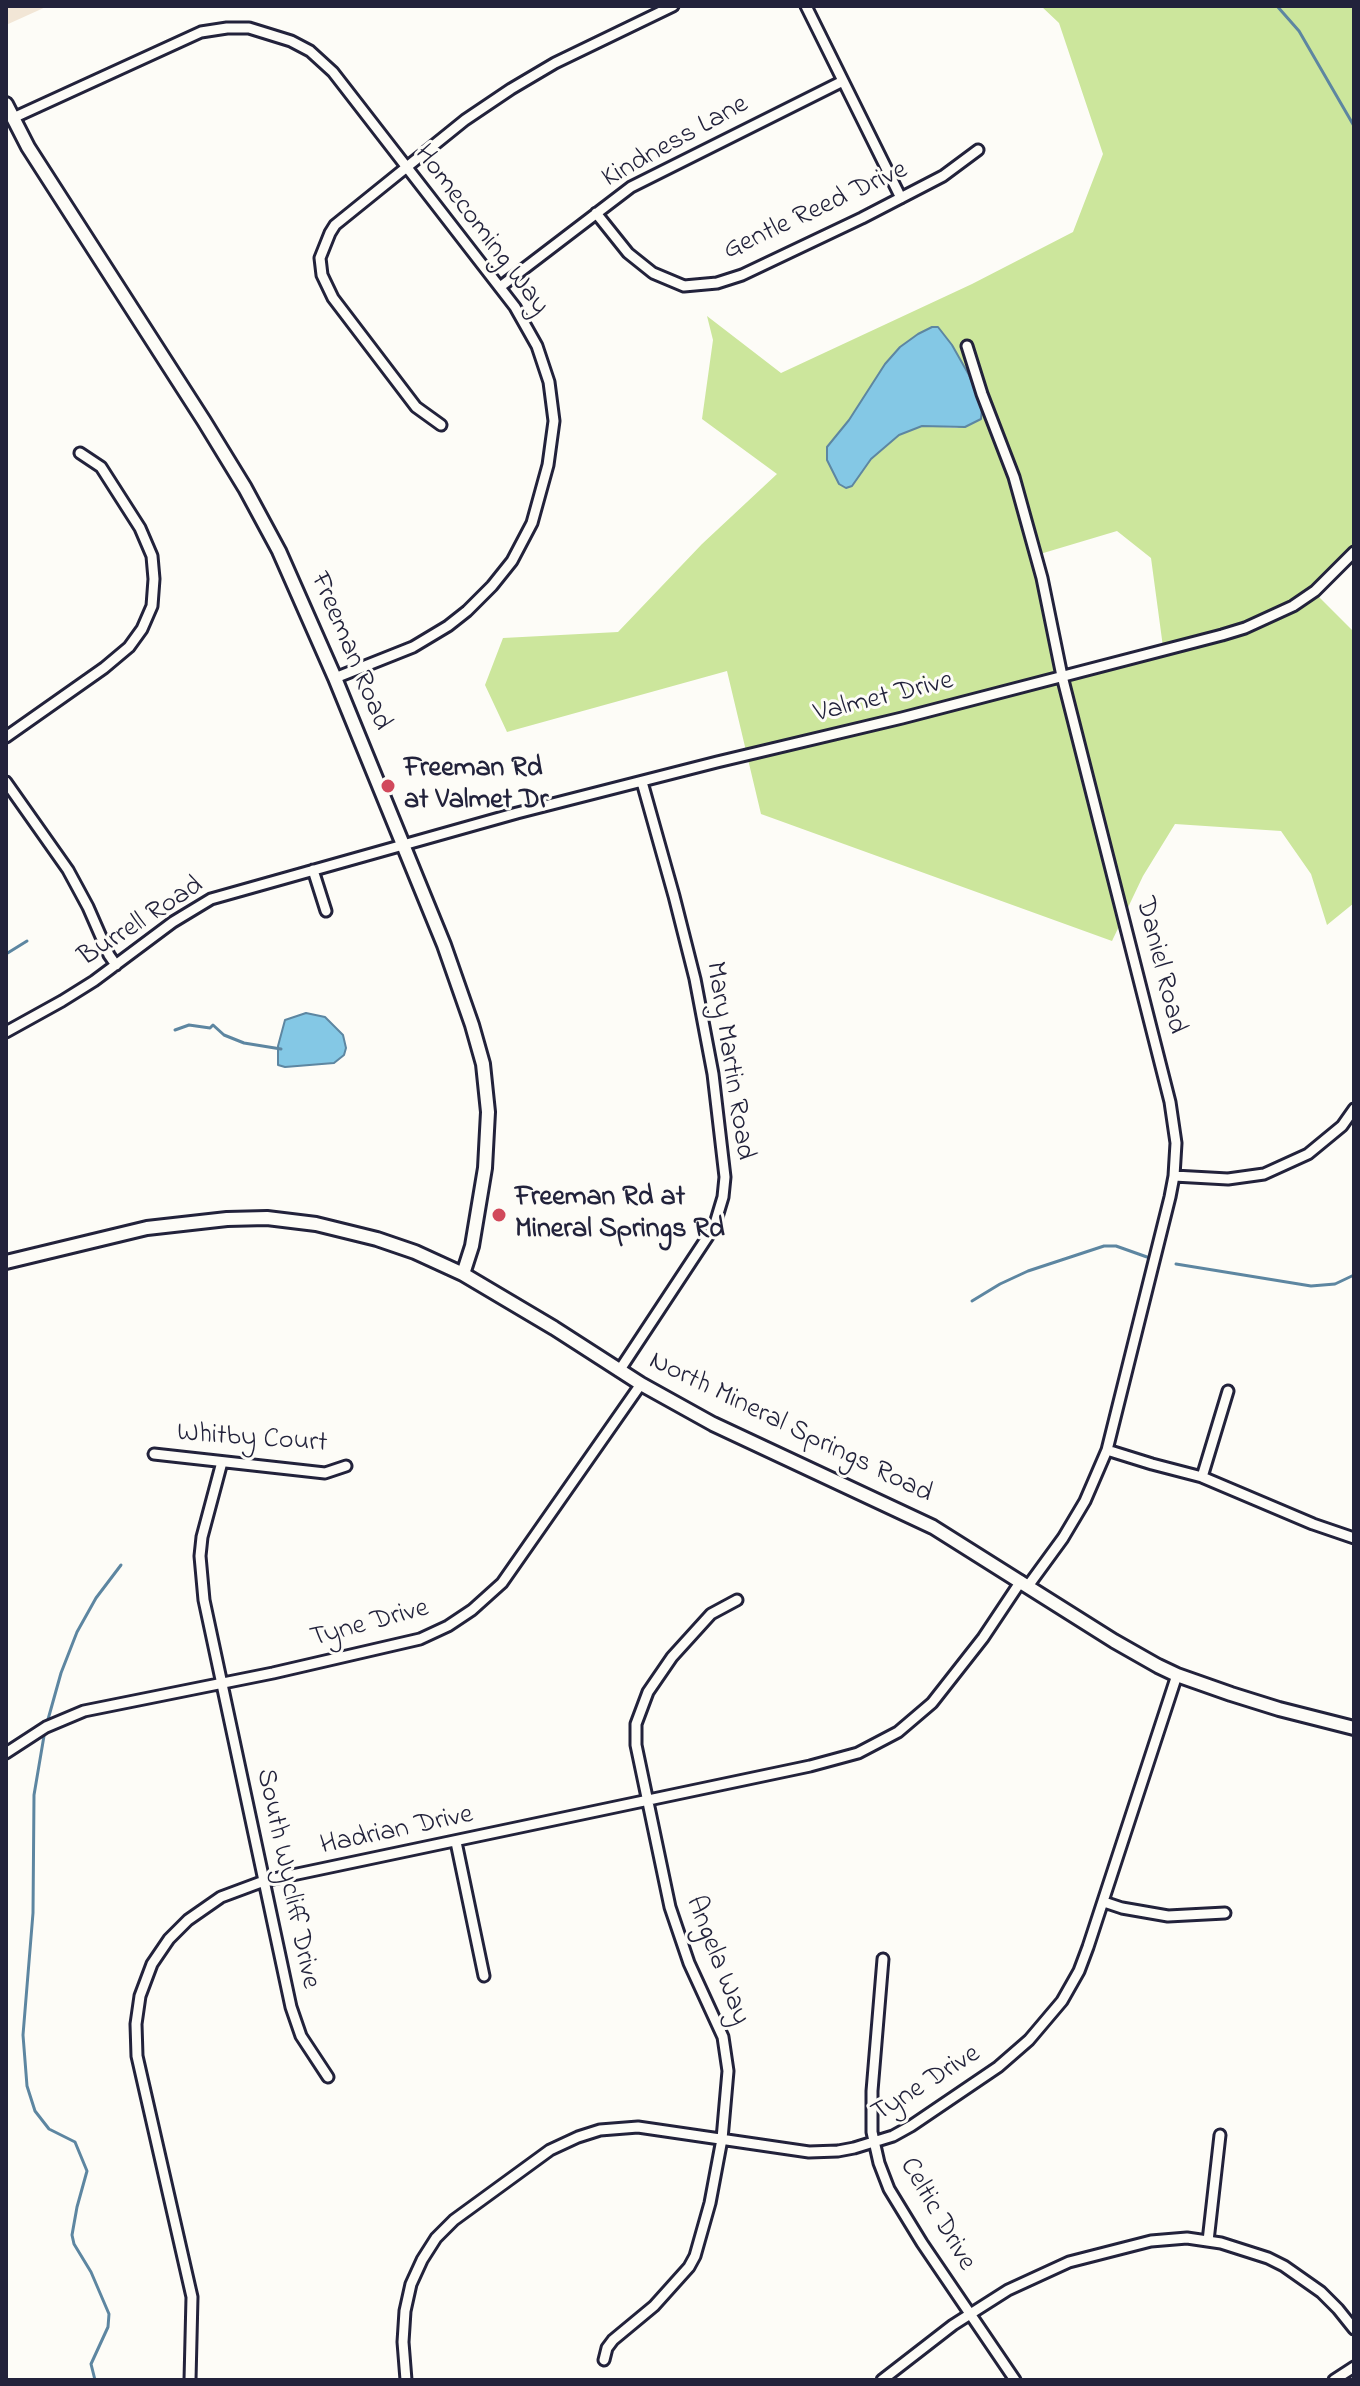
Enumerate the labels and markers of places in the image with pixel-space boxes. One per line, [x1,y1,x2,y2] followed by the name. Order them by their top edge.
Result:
[404,753,548,819] place label: Freeman Rd at Valmet Dr
[379,777,397,795] marker: Freeman Rd at Valmet Dr
[515,1182,725,1248] place label: Freeman Rd at Mineral Springs Rd
[490,1206,508,1224] marker: Freeman Rd at Mineral Springs Rd

